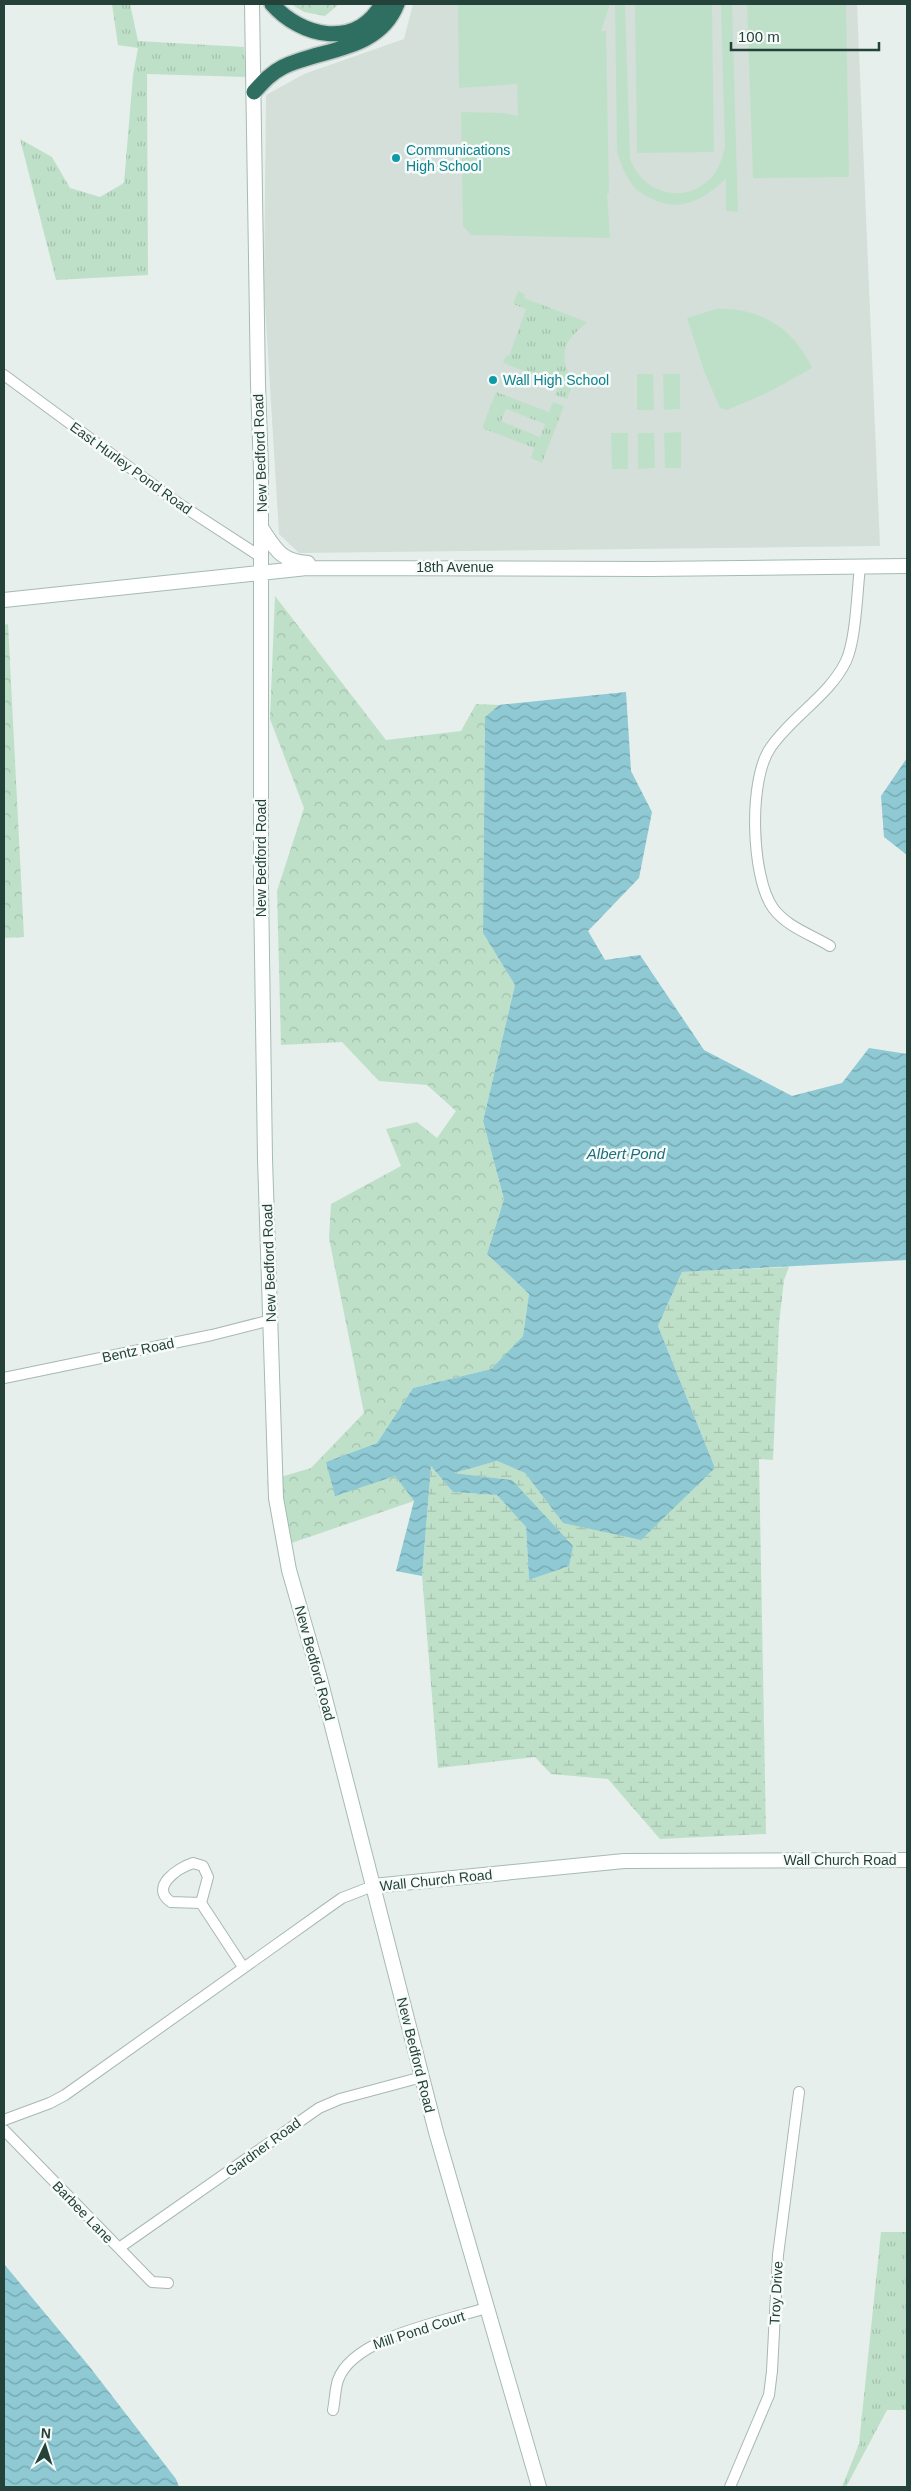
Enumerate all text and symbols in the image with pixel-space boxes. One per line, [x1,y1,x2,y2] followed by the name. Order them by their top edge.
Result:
[731,20,878,52] scale bar
[738,28,780,45] text: 100 m
[406,142,510,174] place label: Communications High School
[390,152,402,164] marker: Communications High School
[503,372,609,388] place label: Wall High School
[487,374,499,386] marker: Wall High School
[250,394,270,512] street label: New Bedford Road
[67,419,195,517] street label: East Hurley Pond Road
[416,559,494,575] street label: 18th Avenue
[253,799,269,917] street label: New Bedford Road
[586,1145,666,1162] water label: Albert Pond
[259,1204,279,1322] street label: New Bedford Road
[101,1335,175,1365] street label: Bentz Road
[292,1604,338,1722] street label: New Bedford Road
[783,1852,897,1868] street label: Wall Church Road
[379,1866,493,1894] street label: Wall Church Road
[394,1996,438,2114] street label: New Bedford Road
[222,2114,304,2180] street label: Gardner Road
[49,2178,117,2247] street label: Barbee Lane
[766,2260,786,2325] street label: Troy Drive
[371,2308,467,2352] street label: Mill Pond Court
[20,2421,70,2471] north arrow
[40,2425,52,2441] text: N

